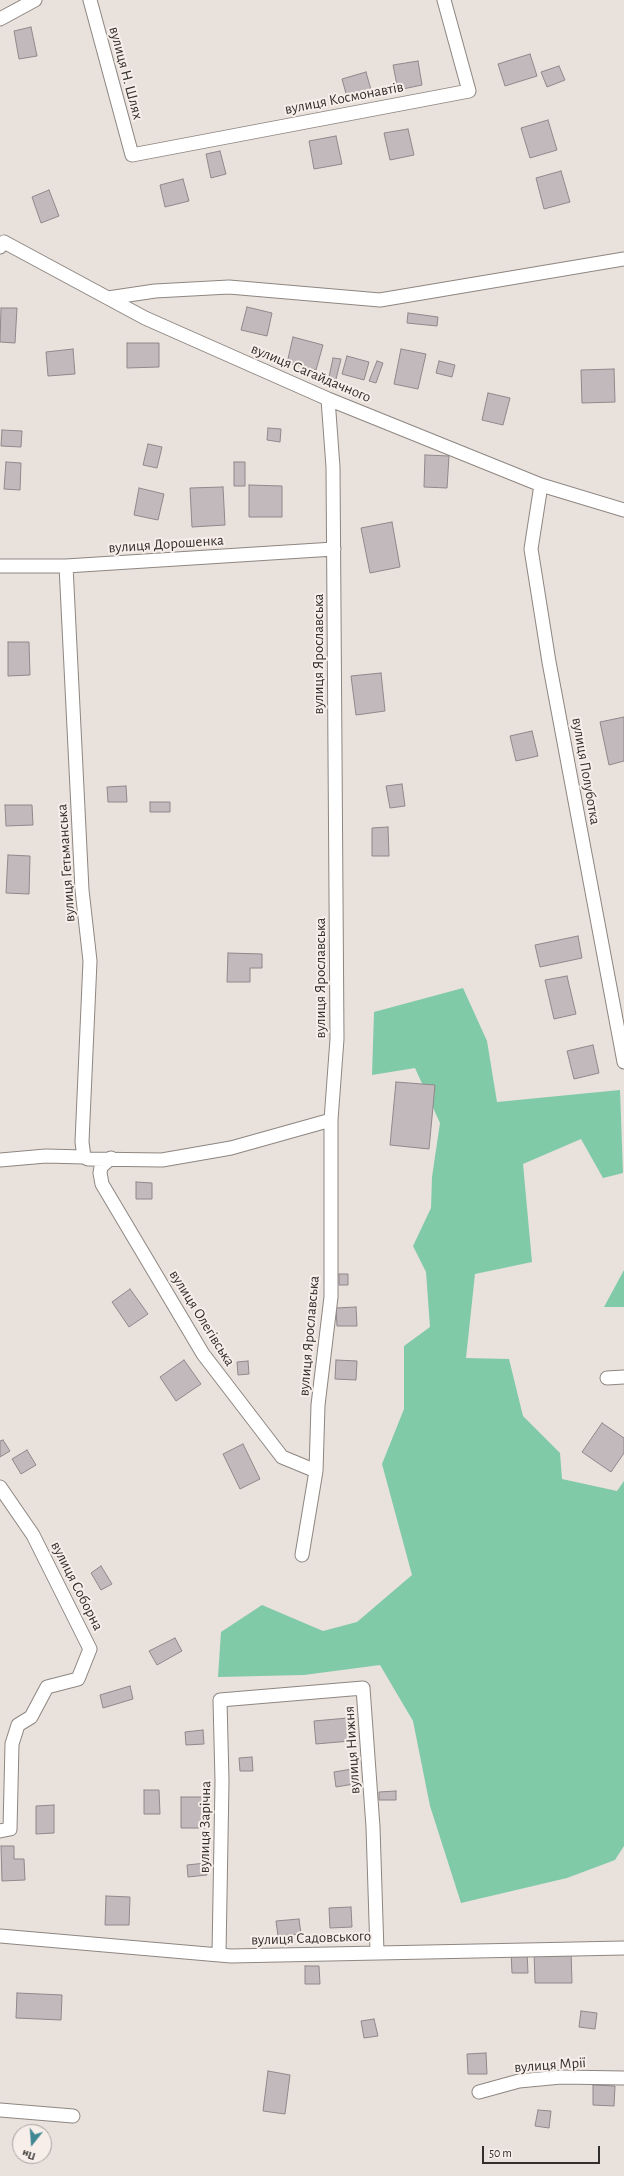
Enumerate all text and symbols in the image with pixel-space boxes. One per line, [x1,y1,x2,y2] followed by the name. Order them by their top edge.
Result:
[105,24,147,122] street label: вулиця Н. Шлях
[283,78,405,118] street label: вулиця Космонавтів
[248,340,374,406] street label: вулиця Сагайдачного
[108,531,224,557] street label: вулиця Дорошенка
[309,594,327,714] street label: вулиця Ярославська
[568,716,604,826] street label: вулиця Полуботка
[53,803,79,923] street label: вулиця Гетьманська
[311,918,329,1038] street label: вулиця Ярославська
[165,1267,239,1369] street label: вулиця Олегівська
[295,1275,323,1397] street label: вулиця Ярославська
[47,1538,107,1634] street label: вулиця Соборна
[340,1705,364,1795] street label: вулиця Нижня
[195,1781,215,1873] street label: вулиця Зарічна
[251,1927,371,1949] street label: вулиця Садовського
[513,2054,587,2076] street label: вулиця Мрії
[12,2124,52,2164] north arrow
[484,2138,602,2164] scale bar
[489,2147,512,2159] text: 50 m
[21,2148,37,2162] text: Пн

